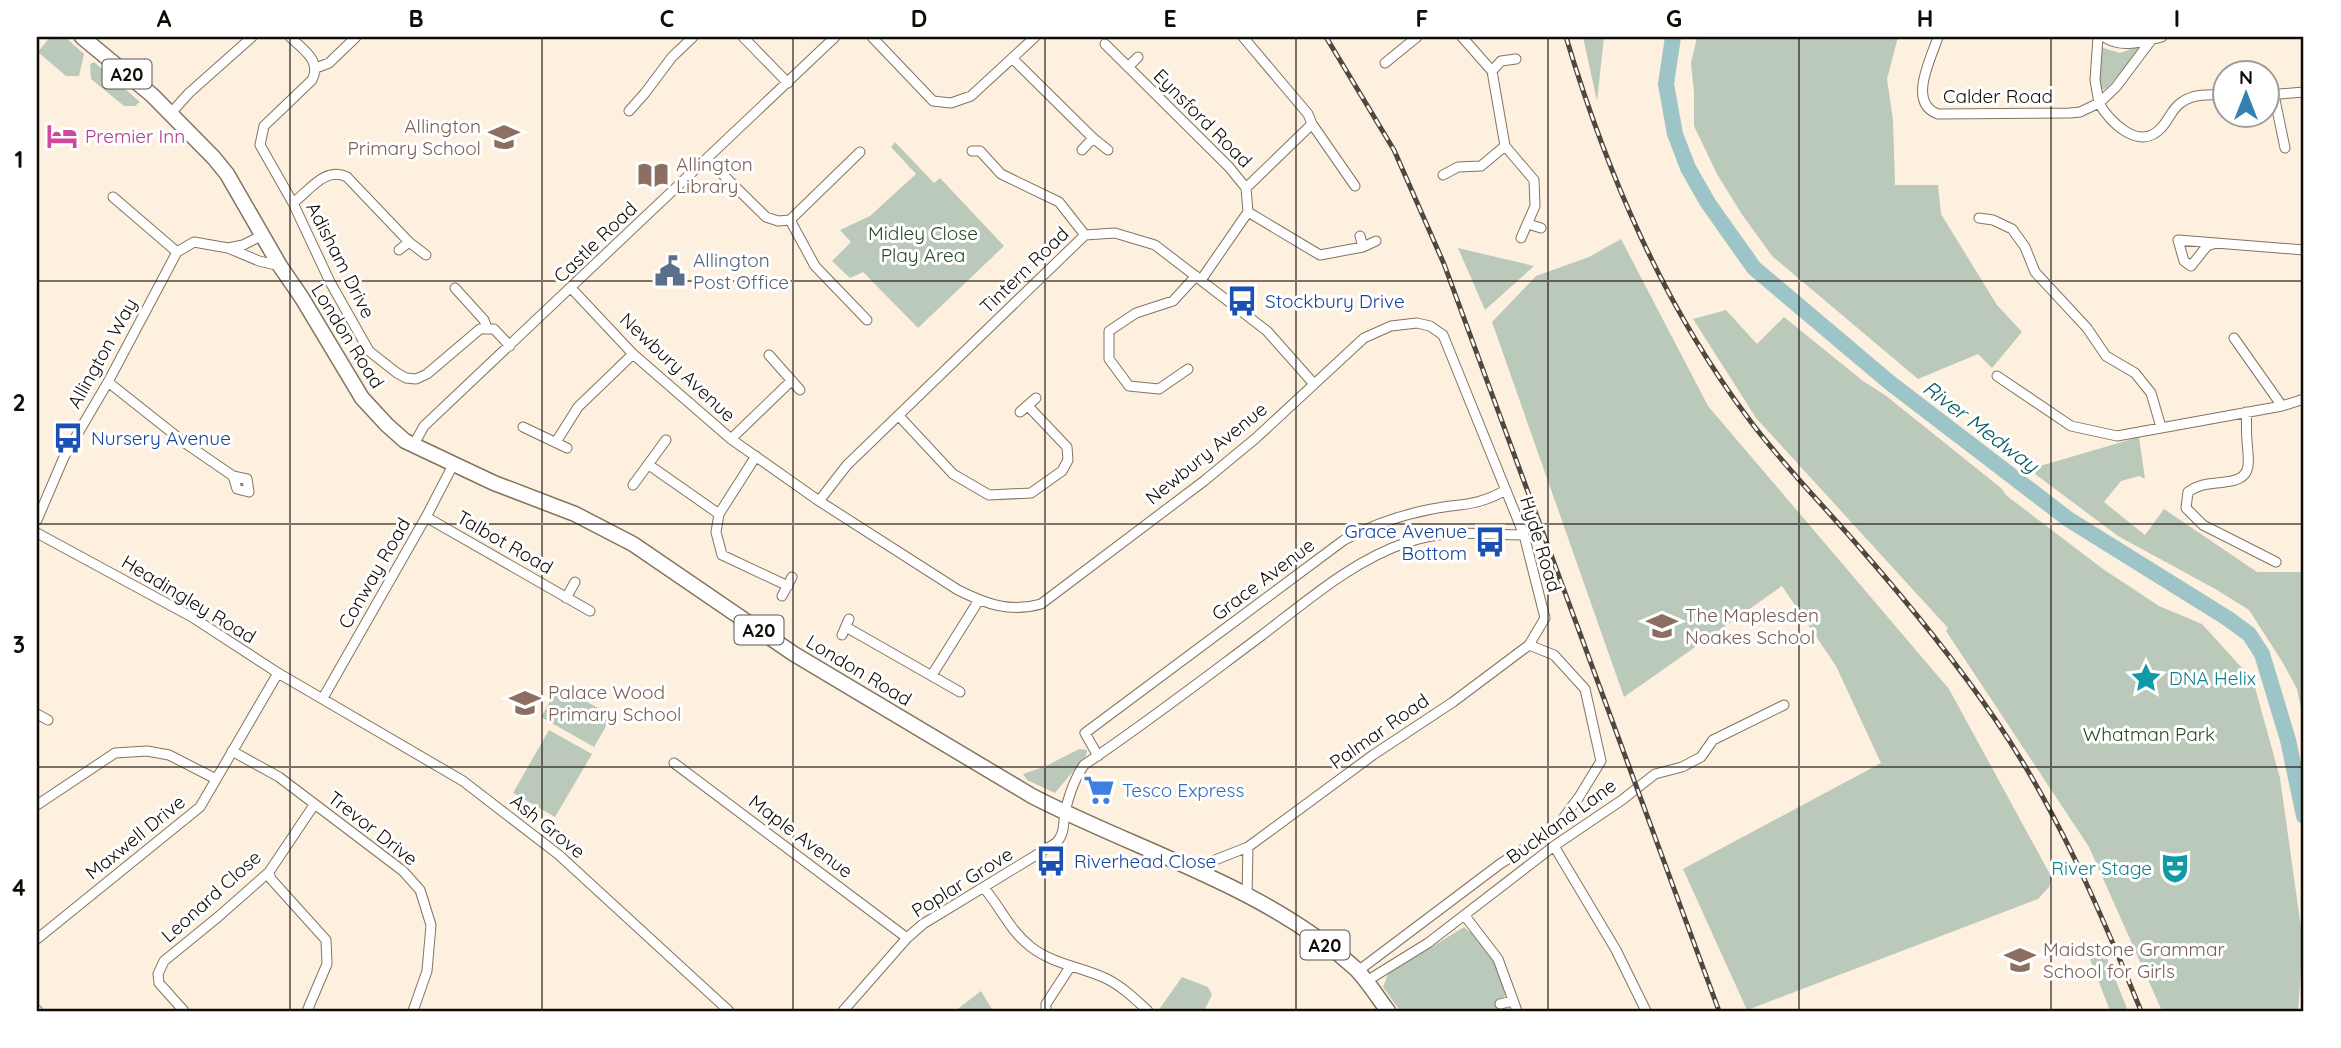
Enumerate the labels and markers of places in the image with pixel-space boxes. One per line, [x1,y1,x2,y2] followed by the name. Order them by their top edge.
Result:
[348,114,481,160] place label: Allington Primary School
[45,119,79,153] hotel icon: Premier Inn
[487,120,521,154] school or university icon: Allington Primary School
[85,124,185,148] place label: Premier Inn
[676,152,753,198] place label: Allington Library
[636,158,670,192] library icon: Allington Library
[693,248,789,294] place label: Allington Post Office
[653,254,687,288] public building icon: Allington Post Office
[1225,284,1259,318] bus stop icon: Stockbury Drive
[1265,289,1405,313] place label: Stockbury Drive
[51,421,85,455] bus stop icon: Nursery Avenue
[91,426,231,450] place label: Nursery Avenue
[1344,519,1467,565] place label: Grace Avenue Bottom
[1473,525,1507,559] bus stop icon: Grace Avenue Bottom
[1685,603,1819,649] place label: The Maplesden Noakes School
[1645,609,1679,643] school or university icon: The Maplesden Noakes School
[2129,661,2163,695] place icon: DNA Helix
[2169,666,2256,690] place label: DNA Helix
[548,680,681,726] place label: Palace Wood Primary School
[508,686,542,720] school or university icon: Palace Wood Primary School
[1082,773,1116,807] supermarket icon: Tesco Express
[1122,778,1244,802] place label: Tesco Express
[1034,844,1068,878] bus stop icon: Riverhead Close
[1074,849,1216,873] place label: Riverhead Close
[2158,851,2192,885] theatre icon: River Stage
[2051,856,2152,880] place label: River Stage
[2043,937,2225,983] place label: Maidstone Grammar School for Girls
[2003,943,2037,977] school or university icon: Maidstone Grammar School for Girls

